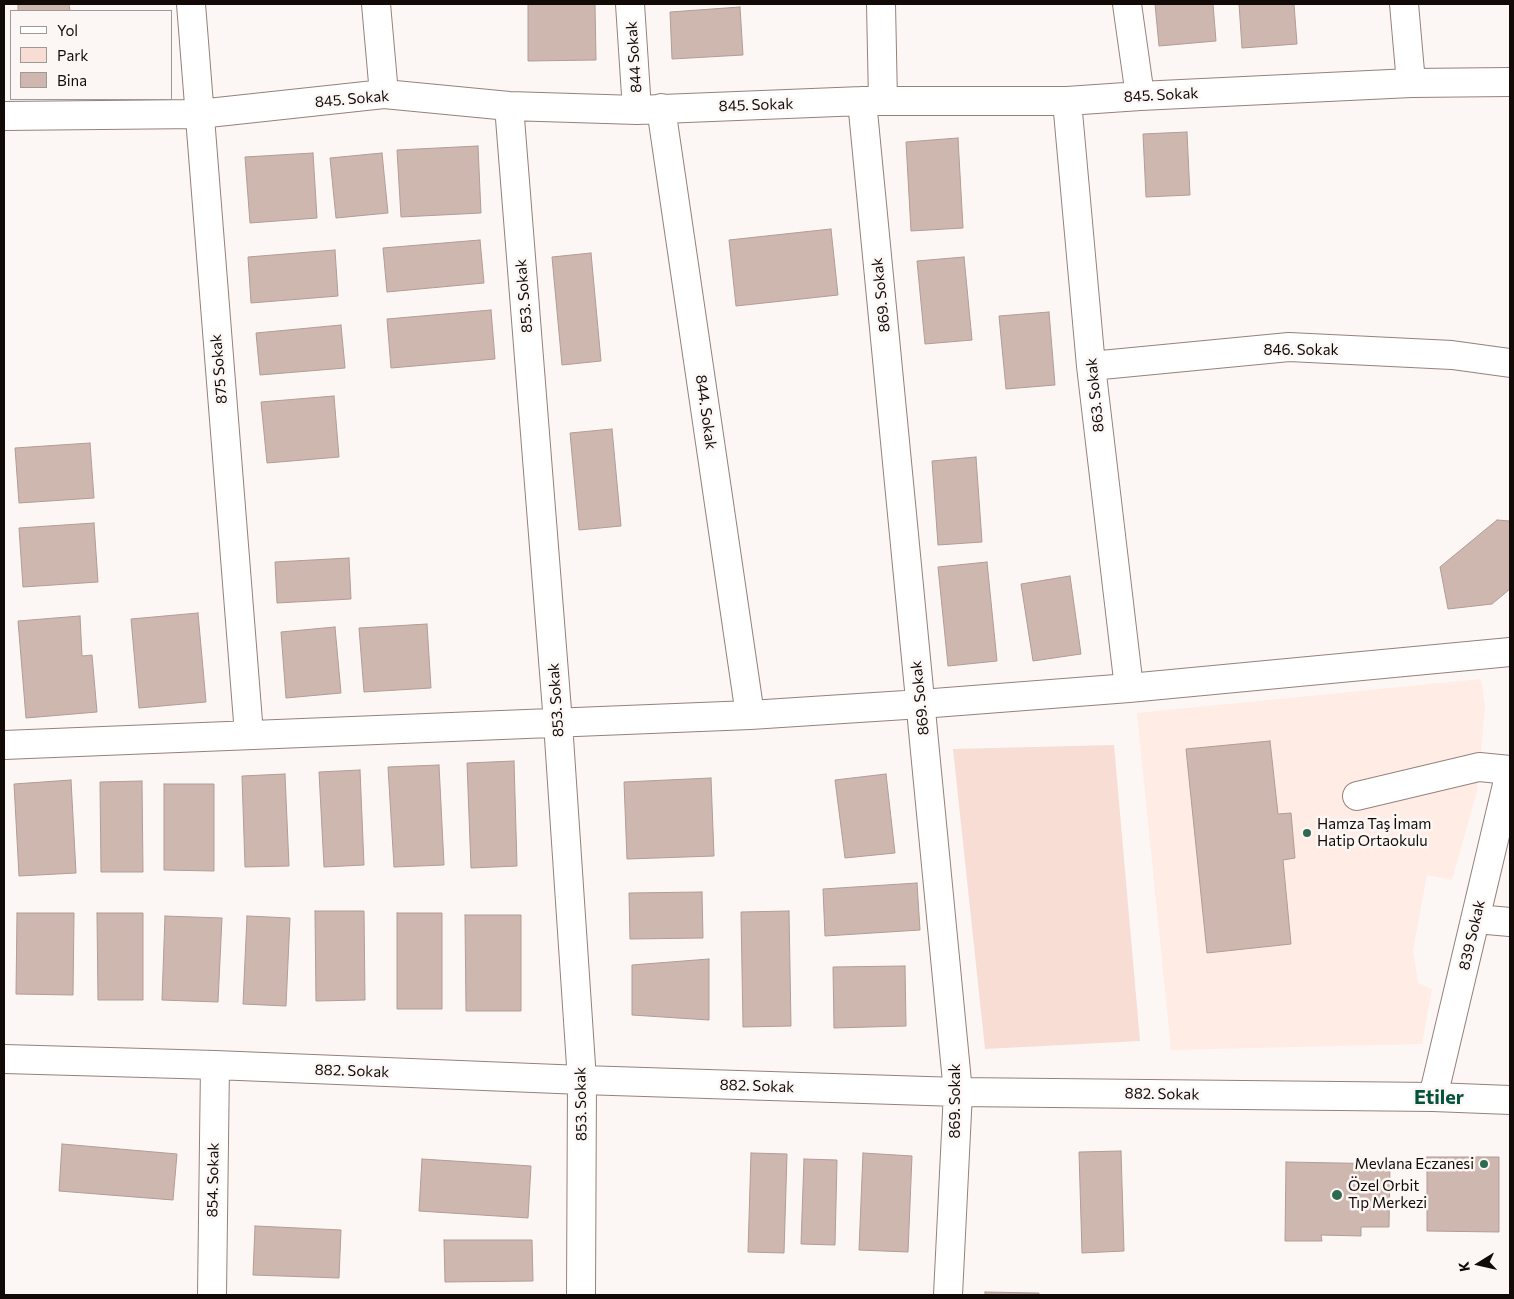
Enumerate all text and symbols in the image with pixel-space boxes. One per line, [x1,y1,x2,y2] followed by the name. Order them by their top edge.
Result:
[10,10,172,100] legend
[57,21,78,39] text: Yol
[623,21,645,93] street label: 844 Sokak
[57,46,88,64] text: Park
[57,71,87,89] text: Bina
[1123,84,1199,106] street label: 845. Sokak
[314,87,390,111] street label: 845. Sokak
[718,95,794,115] street label: 845. Sokak
[868,257,894,333] street label: 869. Sokak
[512,258,536,334] street label: 853. Sokak
[207,333,231,405] street label: 875 Sokak
[1263,341,1339,359] street label: 846. Sokak
[1082,357,1108,433] street label: 863. Sokak
[692,373,720,451] street label: 844. Sokak
[907,660,933,736] street label: 869. Sokak
[544,662,568,738] street label: 853. Sokak
[1317,815,1431,850] place label: Hamza Taş İmam Hatip Ortaokulu
[1301,827,1313,839] marker: Hamza Taş İmam Hatip Ortaokulu
[1455,898,1489,972] street label: 839 Sokak
[314,1061,390,1081] street label: 882. Sokak
[946,1063,964,1139] street label: 869. Sokak
[571,1067,591,1141] street label: 853. Sokak
[719,1076,795,1096] street label: 882. Sokak
[1124,1084,1200,1104] street label: 882. Sokak
[1414,1085,1464,1109] district label: Etiler
[203,1142,223,1218] street label: 854. Sokak
[1354,1155,1474,1173] place label: Mevlana Eczanesi
[1478,1158,1490,1170] marker: Mevlana Eczanesi
[1348,1177,1427,1212] place label: Özel Orbit Tıp Merkezi
[1330,1188,1344,1202] marker: Özel Orbit Tıp Merkezi
[1454,1239,1504,1289] north arrow
[1455,1260,1473,1273] text: K

